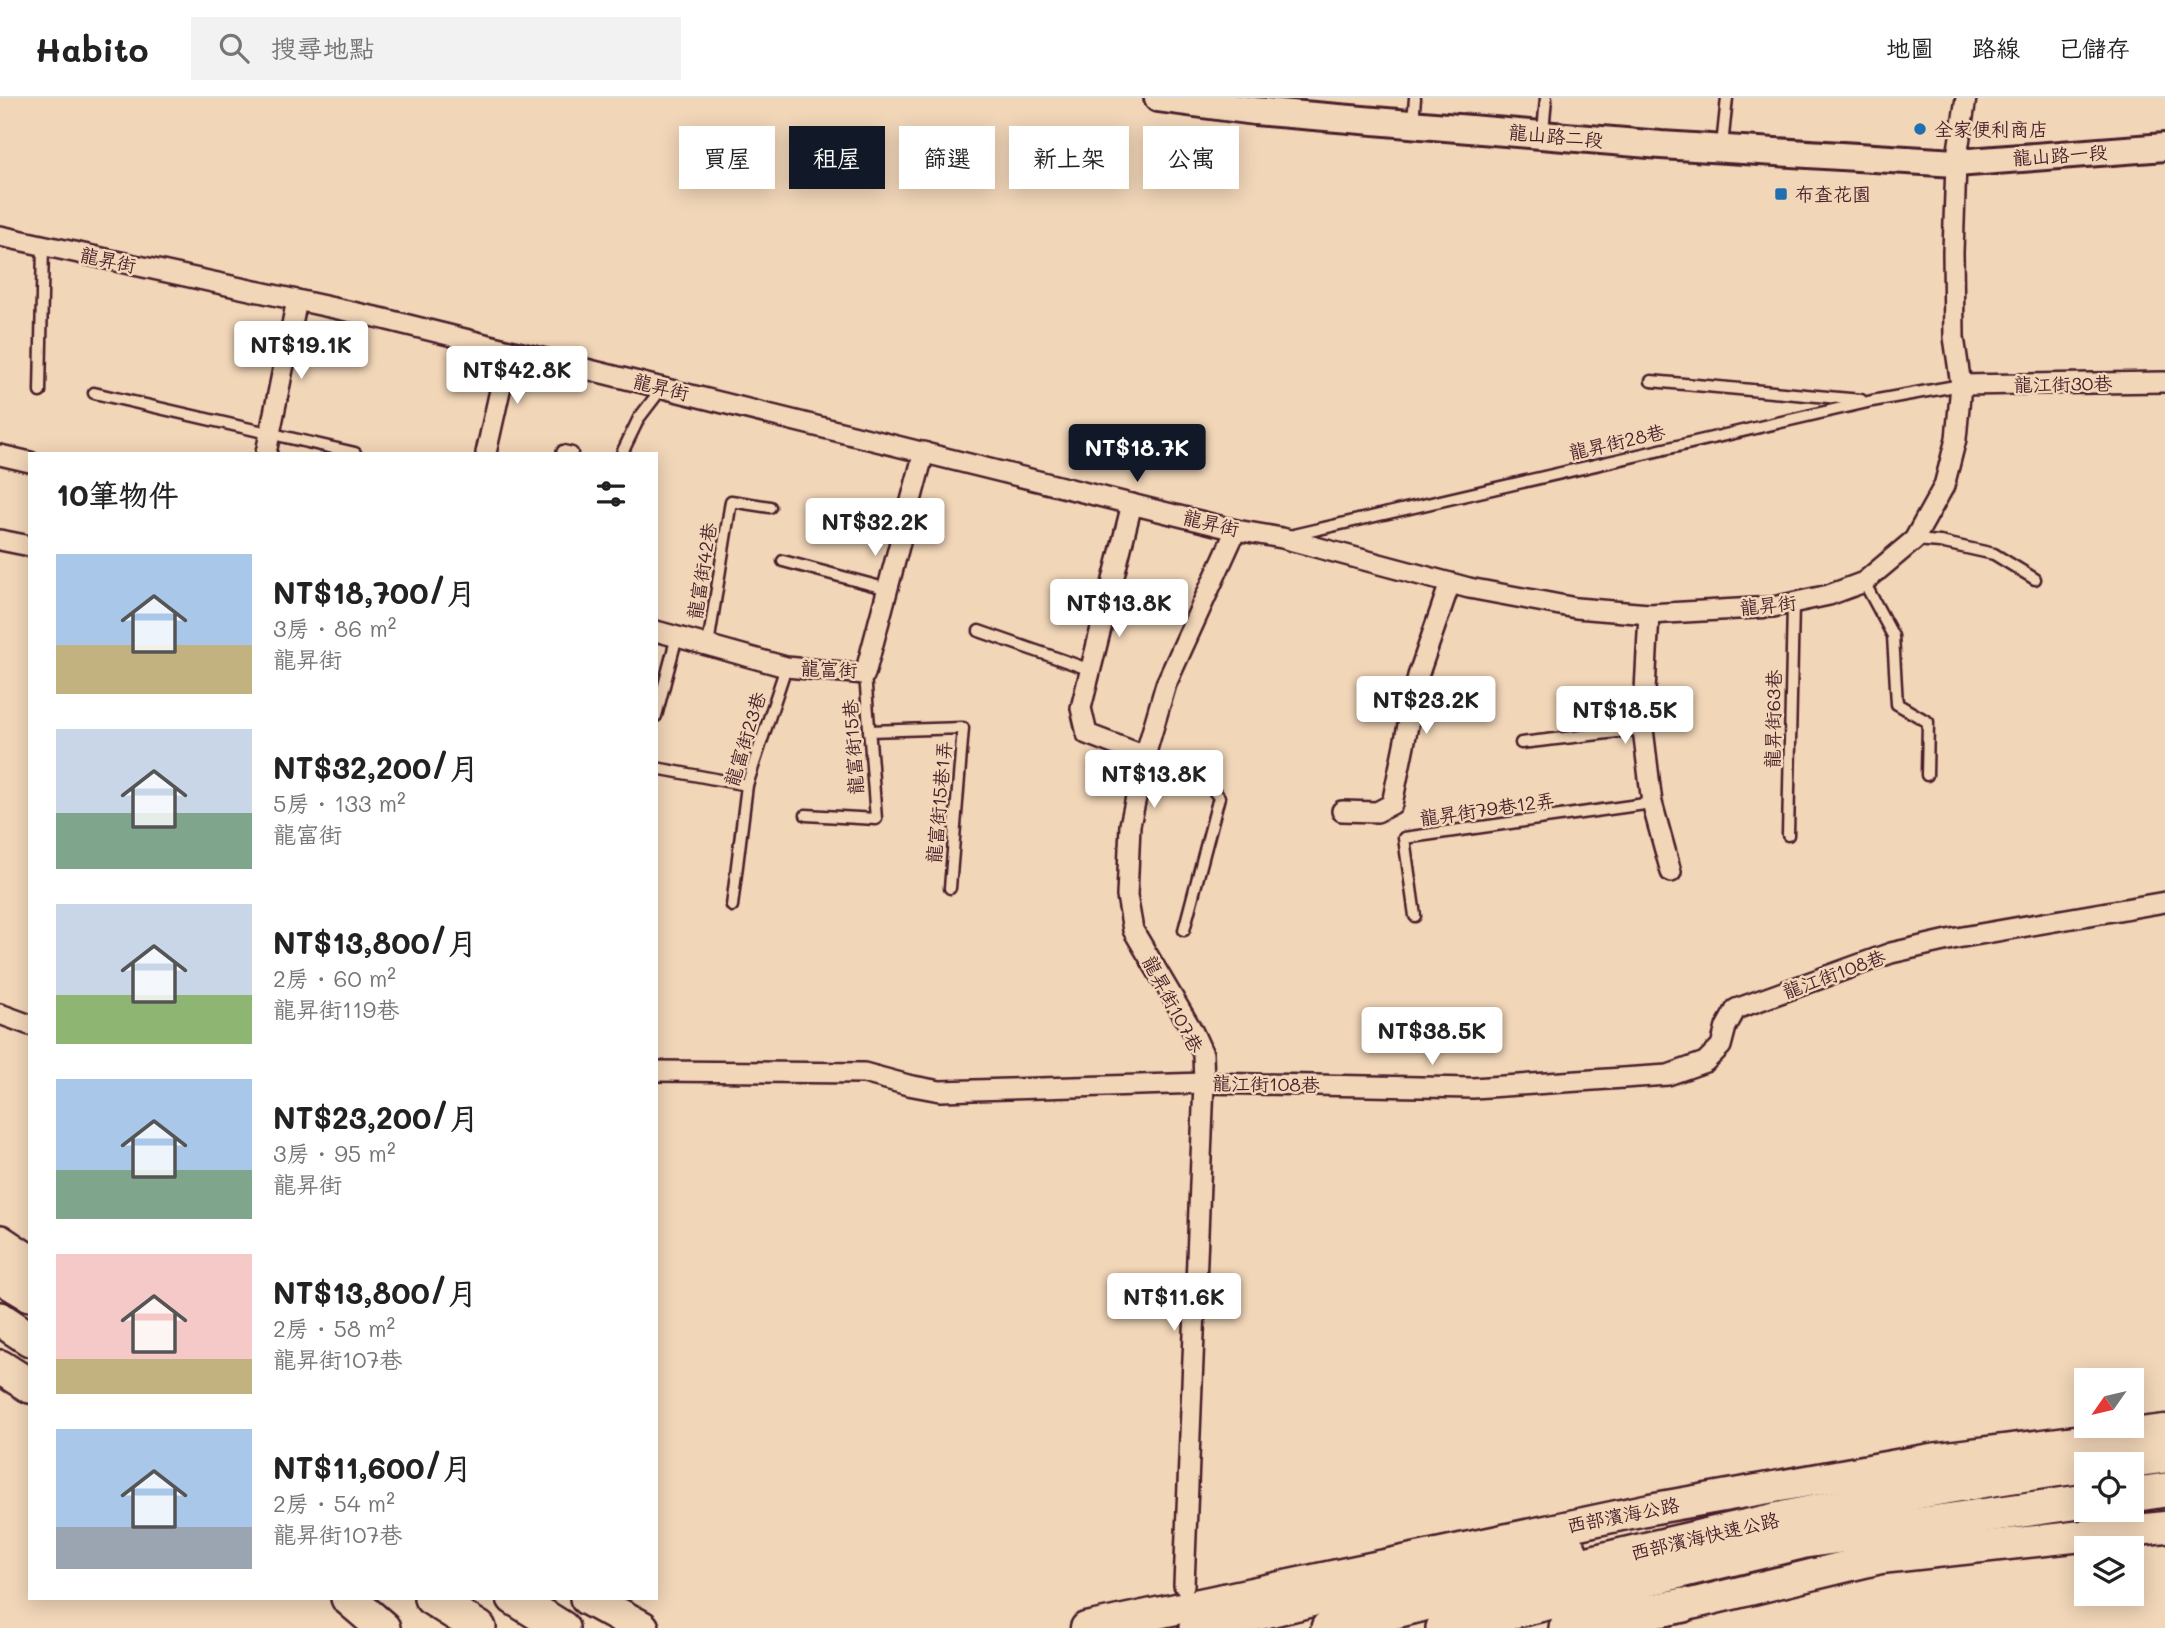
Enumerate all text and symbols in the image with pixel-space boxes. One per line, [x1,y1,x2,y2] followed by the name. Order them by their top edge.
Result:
[191,17,681,80] search box
[35,27,149,70] text: Habito
[215,29,253,67] icon: search
[271,31,375,65] text: 搜尋地點
[1886,32,1934,63] text: 地圖
[1972,32,2020,63] text: 路線
[2058,32,2130,63] text: 已儲存
[1934,116,2048,141] place label: 全家便利商店
[1508,119,1604,152] street label: 龍山路二段
[1912,121,1928,137] marker: 全家便利商店
[679,126,775,189] chip: 買屋
[789,126,885,189] chip: 租屋
[899,126,995,189] chip: 篩選
[1009,126,1129,189] chip: 新上架
[1143,126,1239,189] chip: 公寓
[2012,139,2108,170] street label: 龍山路一段
[1795,181,1871,206] place label: 布查花園
[1773,186,1789,202] marker: 布查花園
[78,241,139,278] street label: 龍昇街
[229,322,373,381] pin: NT$19.1K
[250,329,352,359] text: NT$19.1K
[445,346,589,406] pin: NT$42.8K
[462,354,572,384] text: NT$42.8K
[630,367,692,406] street label: 龍昇街
[2013,370,2113,397] street label: 龍江街30巷
[1566,418,1667,465] street label: 龍昇街28巷
[1065,424,1209,484] pin: NT$18.7K
[1085,432,1189,462] text: NT$18.7K
[56,474,179,514] text: 10筆物件
[592,475,630,513] icon: filters
[803,498,947,558] pin: NT$32.2K
[1181,504,1242,541] street label: 龍昇街
[822,506,929,536] text: NT$32.2K
[682,521,721,621] street label: 龍富街42巷
[273,572,476,612] text: NT$18,700/月
[1047,580,1191,639] pin: NT$13.8K
[112,582,196,666] icon: home
[1066,587,1172,617] text: NT$13.8K
[1738,589,1798,620] street label: 龍昇街
[273,613,396,643] text: 3房 · 86 m²
[273,644,342,674] text: 龍昇街
[800,655,858,682] street label: 龍富街
[1759,669,1786,769] street label: 龍昇街63巷
[1354,676,1498,736] pin: NT$23.2K
[1373,684,1480,714] text: NT$23.2K
[1553,686,1697,746] pin: NT$18.5K
[718,688,771,789] street label: 龍富街23巷
[1572,694,1678,724] text: NT$18.5K
[837,698,868,796] street label: 龍富街15巷
[921,740,956,864] street label: 龍富街15巷1弄
[273,747,479,787] text: NT$32,200/月
[1082,750,1226,810] pin: NT$13.8K
[112,757,196,841] icon: home
[1101,758,1207,788] text: NT$13.8K
[1418,787,1556,830] street label: 龍昇街79巷12弄
[273,788,406,818] text: 5房 · 133 m²
[273,819,342,849] text: 龍富街
[273,922,477,962] text: NT$13,800/月
[112,932,196,1016] icon: home
[1779,943,1889,1004] street label: 龍江街108巷
[1137,951,1210,1057] street label: 龍昇街107巷
[273,963,396,993] text: 2房 · 60 m²
[273,994,399,1024] text: 龍昇街119巷
[1360,1007,1504,1067] pin: NT$38.5K
[1378,1015,1486,1045] text: NT$38.5K
[1212,1070,1320,1097] street label: 龍江街108巷
[273,1097,479,1137] text: NT$23,200/月
[112,1107,196,1191] icon: home
[273,1138,396,1168] text: 3房 · 95 m²
[273,1169,342,1199] text: 龍昇街
[273,1272,477,1312] text: NT$13,800/月
[1102,1274,1246,1333] pin: NT$11.6K
[1123,1281,1225,1311] text: NT$11.6K
[112,1282,196,1366] icon: home
[273,1313,395,1343] text: 2房 · 58 m²
[273,1344,402,1374] text: 龍昇街107巷
[2074,1368,2144,1438] north arrow
[2074,1368,2144,1606] map controls
[273,1447,472,1487] text: NT$11,600/月
[2074,1452,2144,1522] button: locate
[112,1457,196,1541] icon: home
[273,1488,395,1518] text: 2房 · 54 m²
[1565,1491,1681,1538] street label: 西部濱海公路
[1628,1506,1782,1565] street label: 西部濱海快速公路
[273,1519,402,1549] text: 龍昇街107巷
[2074,1536,2144,1606] button: layers

